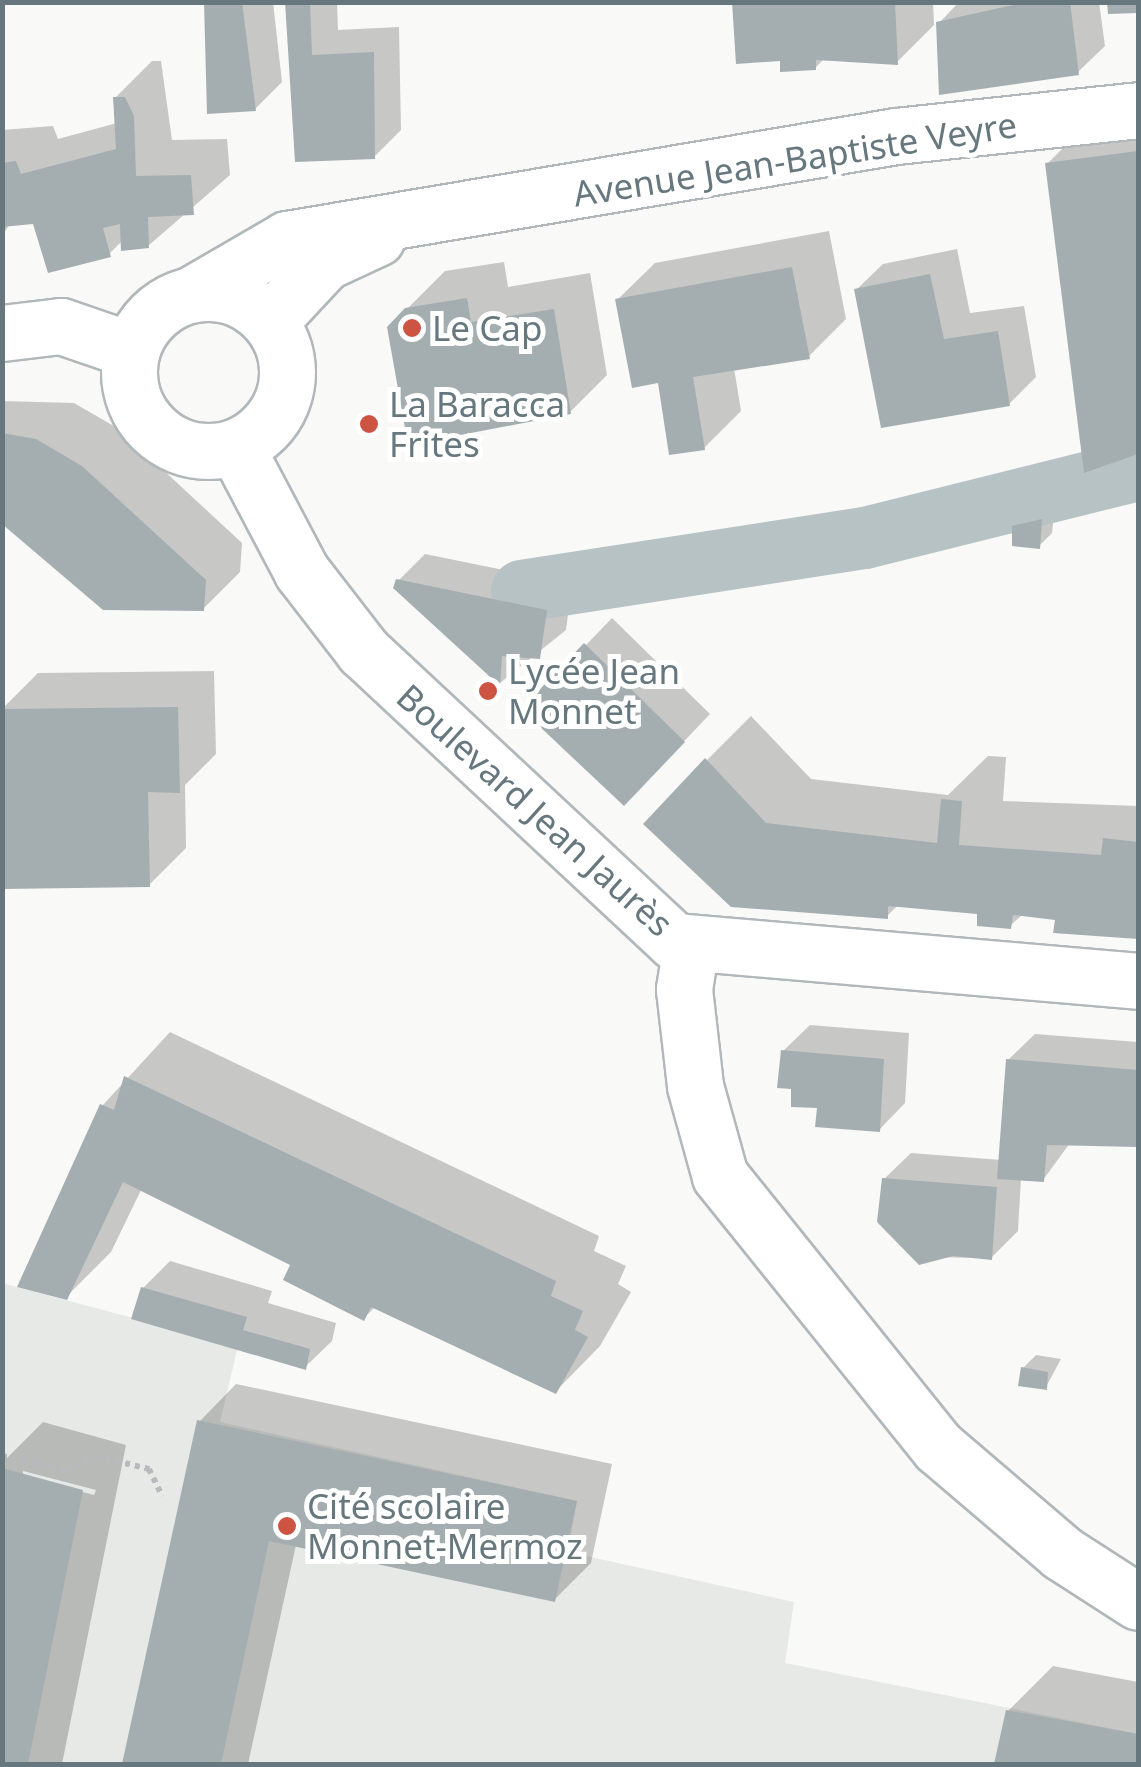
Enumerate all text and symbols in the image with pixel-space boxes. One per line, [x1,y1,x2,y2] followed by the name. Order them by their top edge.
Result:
[570,103,1020,215] street label: Avenue Jean-Baptiste Veyre
[432,307,542,349] place label: Le Cap
[401,317,423,339] marker: Le Cap
[389,383,565,465] place label: La Baracca Frites
[358,413,380,435] marker: La Baracca Frites
[508,650,680,732] place label: Lycée Jean Monnet
[389,675,681,945] street label: Boulevard Jean Jaurès
[477,680,499,702] marker: Lycée Jean Monnet
[307,1485,583,1567] place label: Cité scolaire Monnet-Mermoz
[276,1515,298,1537] marker: Cité scolaire Monnet-Mermoz

